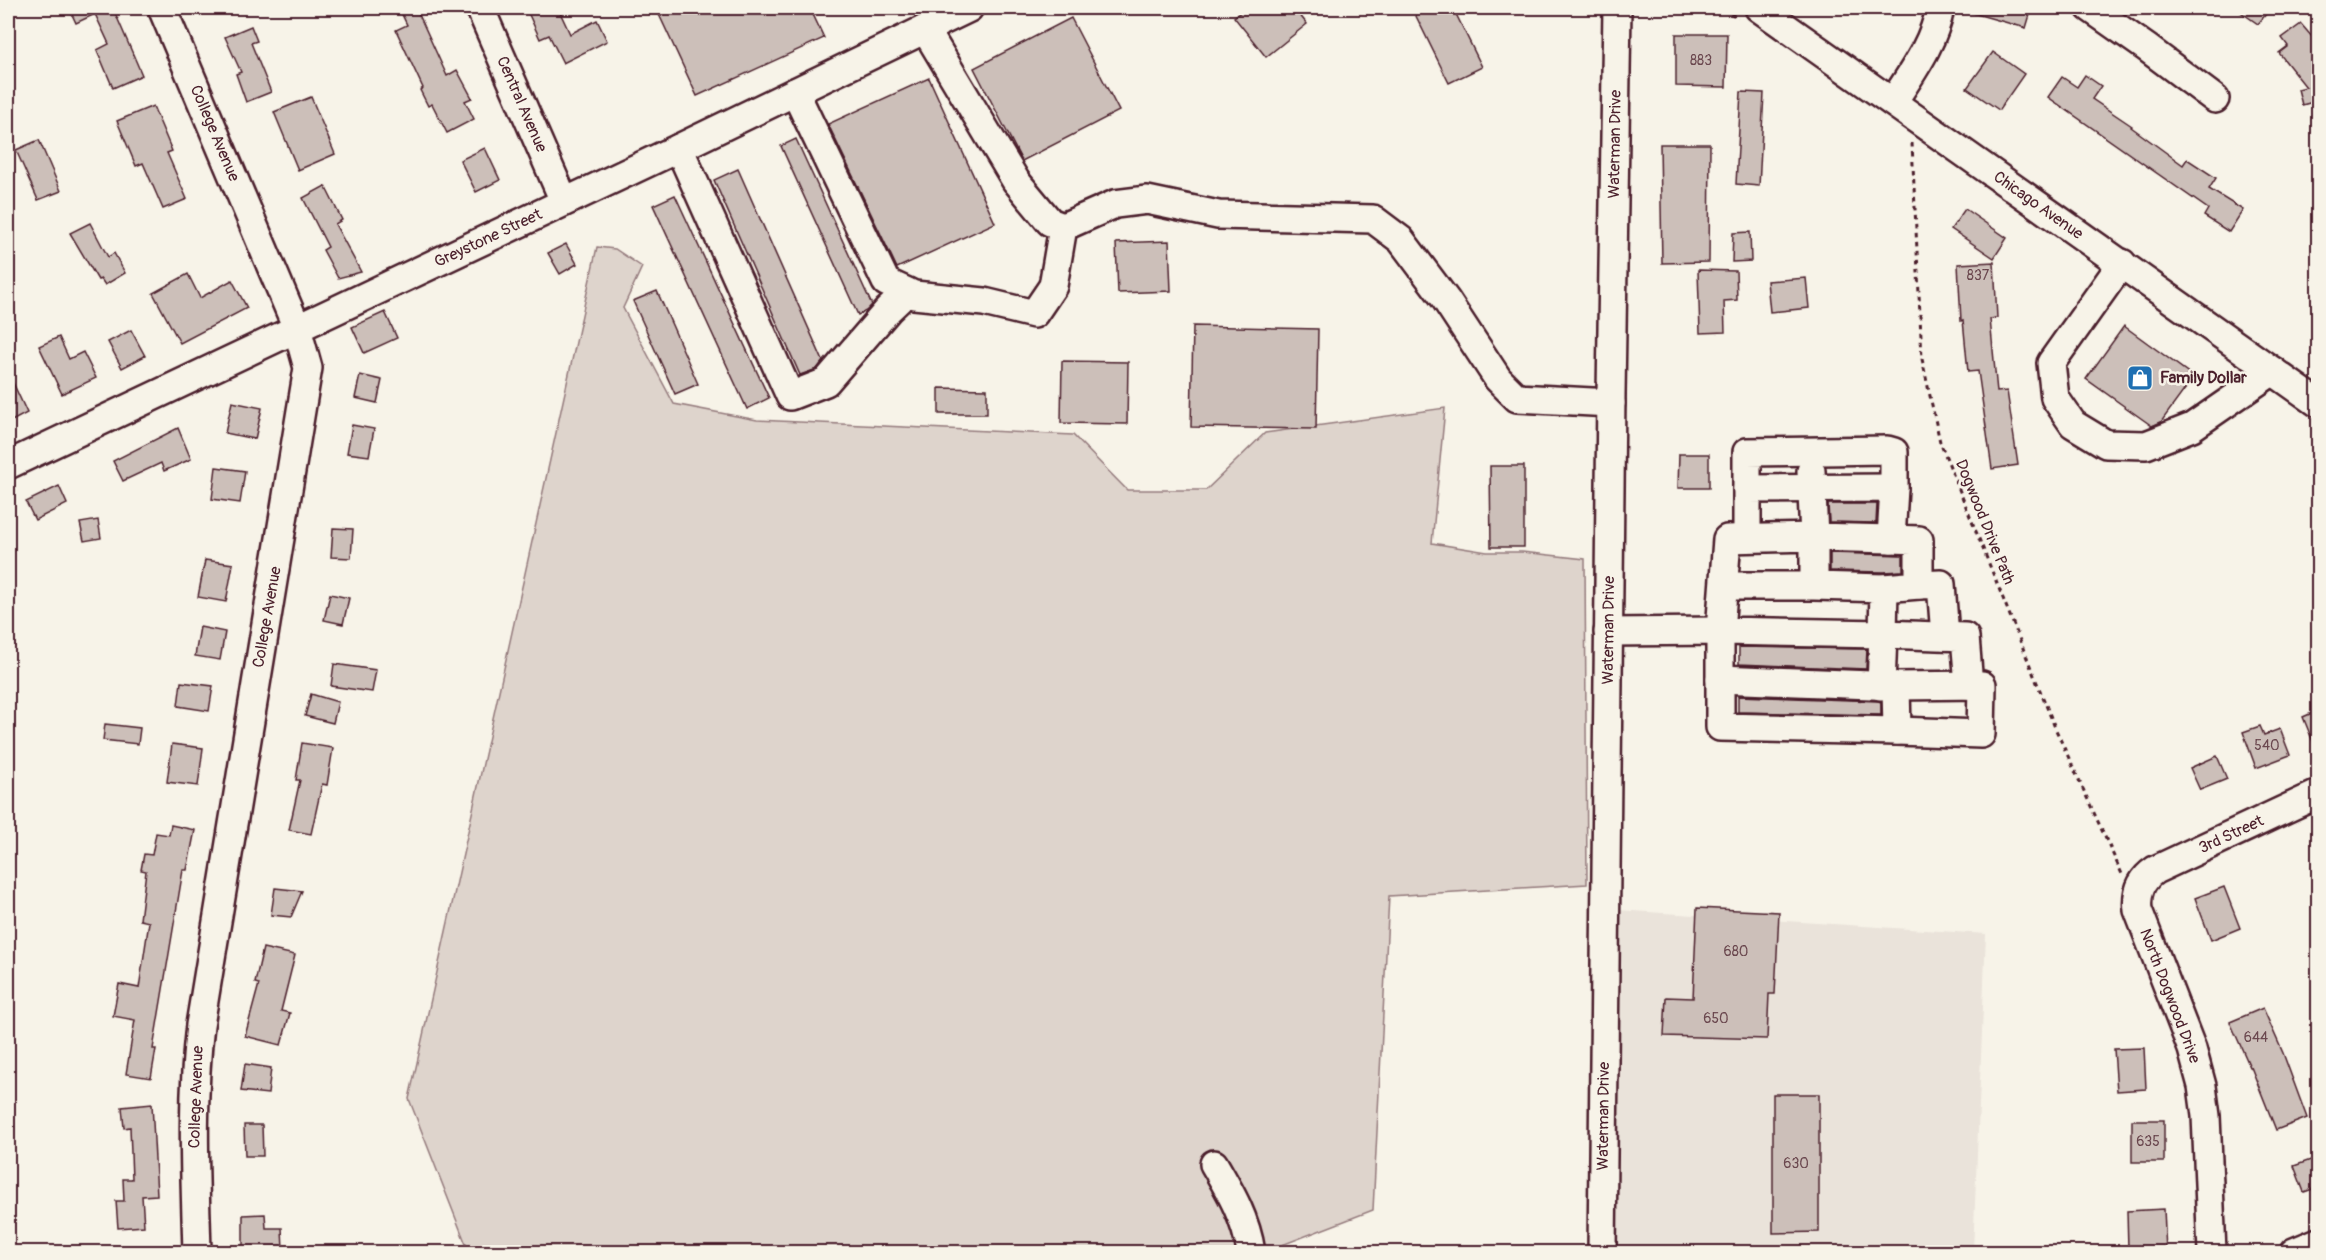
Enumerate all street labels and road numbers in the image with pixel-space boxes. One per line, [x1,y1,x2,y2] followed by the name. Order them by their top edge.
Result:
[492,53,552,155] street label: Central Avenue
[186,82,244,185] street label: College Avenue
[1604,90,1626,199] street label: Waterman Drive
[1990,167,2087,244] street label: Chicago Avenue
[431,204,546,272] street label: Greystone Street
[1951,457,2019,587] street label: Dogwood Drive Path
[248,565,286,669] street label: College Avenue
[1598,576,1619,684] street label: Waterman Drive
[2196,811,2267,858] street label: 3rd Street
[2135,926,2205,1066] street label: North Dogwood Drive
[184,1045,208,1149] street label: College Avenue
[1593,1061,1614,1170] street label: Waterman Drive

